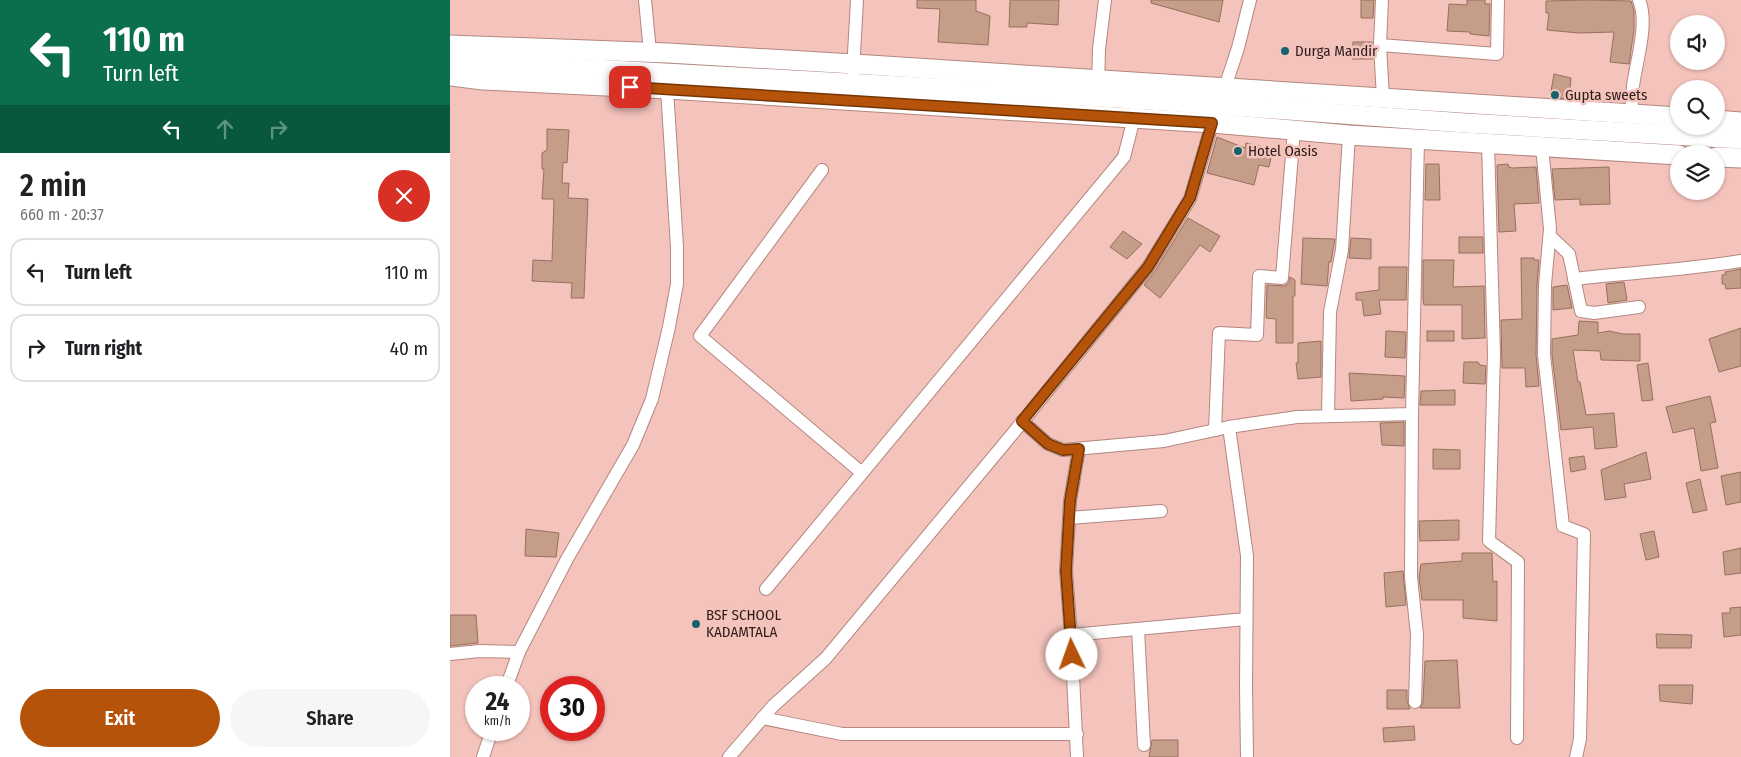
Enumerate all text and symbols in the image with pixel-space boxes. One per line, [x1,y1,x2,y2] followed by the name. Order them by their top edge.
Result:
[1670,15,1725,200] map controls
[1670,15,1725,70] button: sound
[103,18,185,60] text: 110 m
[20,20,85,85] icon: left
[1295,42,1378,60] place label: Durga Mandir
[1279,45,1291,57] marker: Durga Mandir
[103,60,179,87] text: Turn left
[609,66,651,108] pin
[616,73,644,101] icon: arrive
[1670,80,1725,135] button: search
[1565,86,1647,104] place label: Gupta sweets
[1549,89,1561,101] marker: Gupta sweets
[158,115,186,143] icon: left
[211,115,239,143] icon: ahead
[264,115,292,143] icon: right
[1248,142,1318,160] place label: Hotel Oasis
[1232,145,1244,157] marker: Hotel Oasis
[1670,145,1725,200] button: layers
[20,168,87,204] text: 2 min
[378,170,430,222] button: close
[20,205,104,224] text: 660 m · 20:37
[22,258,50,286] icon: left
[65,261,132,284] text: Turn left
[384,261,428,284] text: 110 m
[22,334,50,362] icon: right
[65,337,142,360] text: Turn right
[390,337,428,360] text: 40 m
[706,606,781,641] place label: BSF SCHOOL KADAMTALA
[690,618,702,630] marker: BSF SCHOOL KADAMTALA
[1045,628,1097,680] position arrow
[540,676,605,741] speed limit sign: 30
[486,687,509,717] text: 24
[20,689,220,747] button: Exit
[230,689,430,747] button: Share
[484,714,511,728] text: km/h

